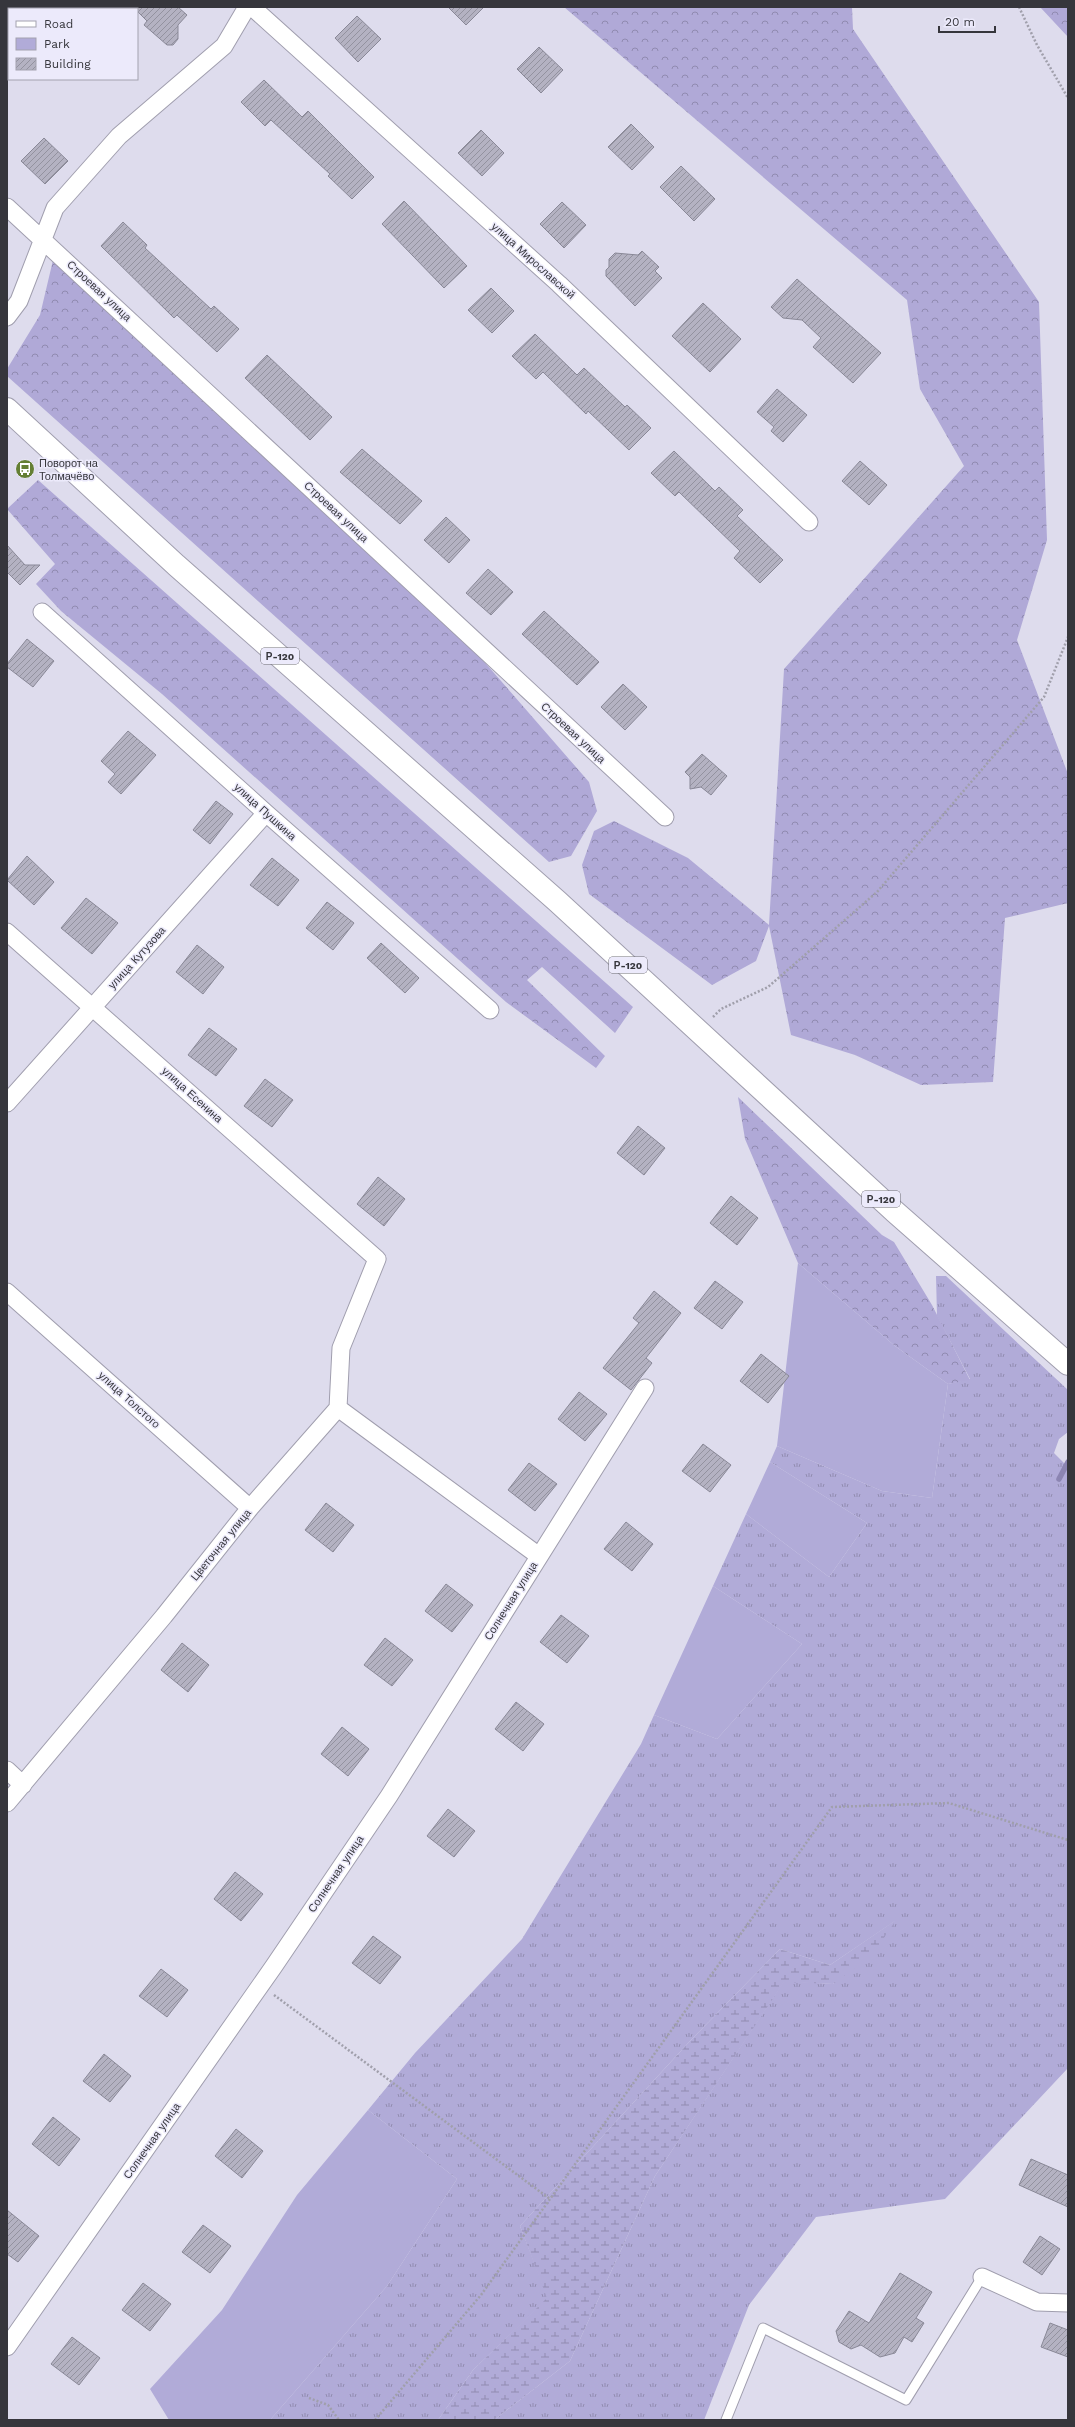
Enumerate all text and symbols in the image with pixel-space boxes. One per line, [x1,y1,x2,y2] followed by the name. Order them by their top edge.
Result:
[8,8,138,80] legend
[939,8,995,34] scale bar
[945,15,975,29] text: 20 m
[44,17,73,31] text: Road
[44,37,70,51] text: Park
[44,57,91,71] text: Building
[489,220,577,302] street label: улица Мирославской
[64,258,134,325] street label: Строевая улица
[39,457,99,483] place label: Поворот на Толмачёво
[14,458,36,480] bus stop icon: Поворот на Толмачёво
[301,479,371,546] street label: Строевая улица
[261,648,299,664] road number: Р-120
[538,700,608,767] street label: Строевая улица
[231,781,299,844] street label: улица Пушкина
[106,923,169,992] street label: улица Кутузова
[609,957,647,973] road number: Р-120
[159,1064,226,1126] street label: улица Есенина
[862,1191,900,1207] road number: Р-120
[95,1369,163,1431] street label: улица Толстого
[188,1506,254,1583] street label: Цветочная улица
[482,1559,541,1643] street label: Солнечная улица
[305,1832,367,1915] street label: Солнечная улица
[121,2100,184,2182] street label: Солнечная улица

